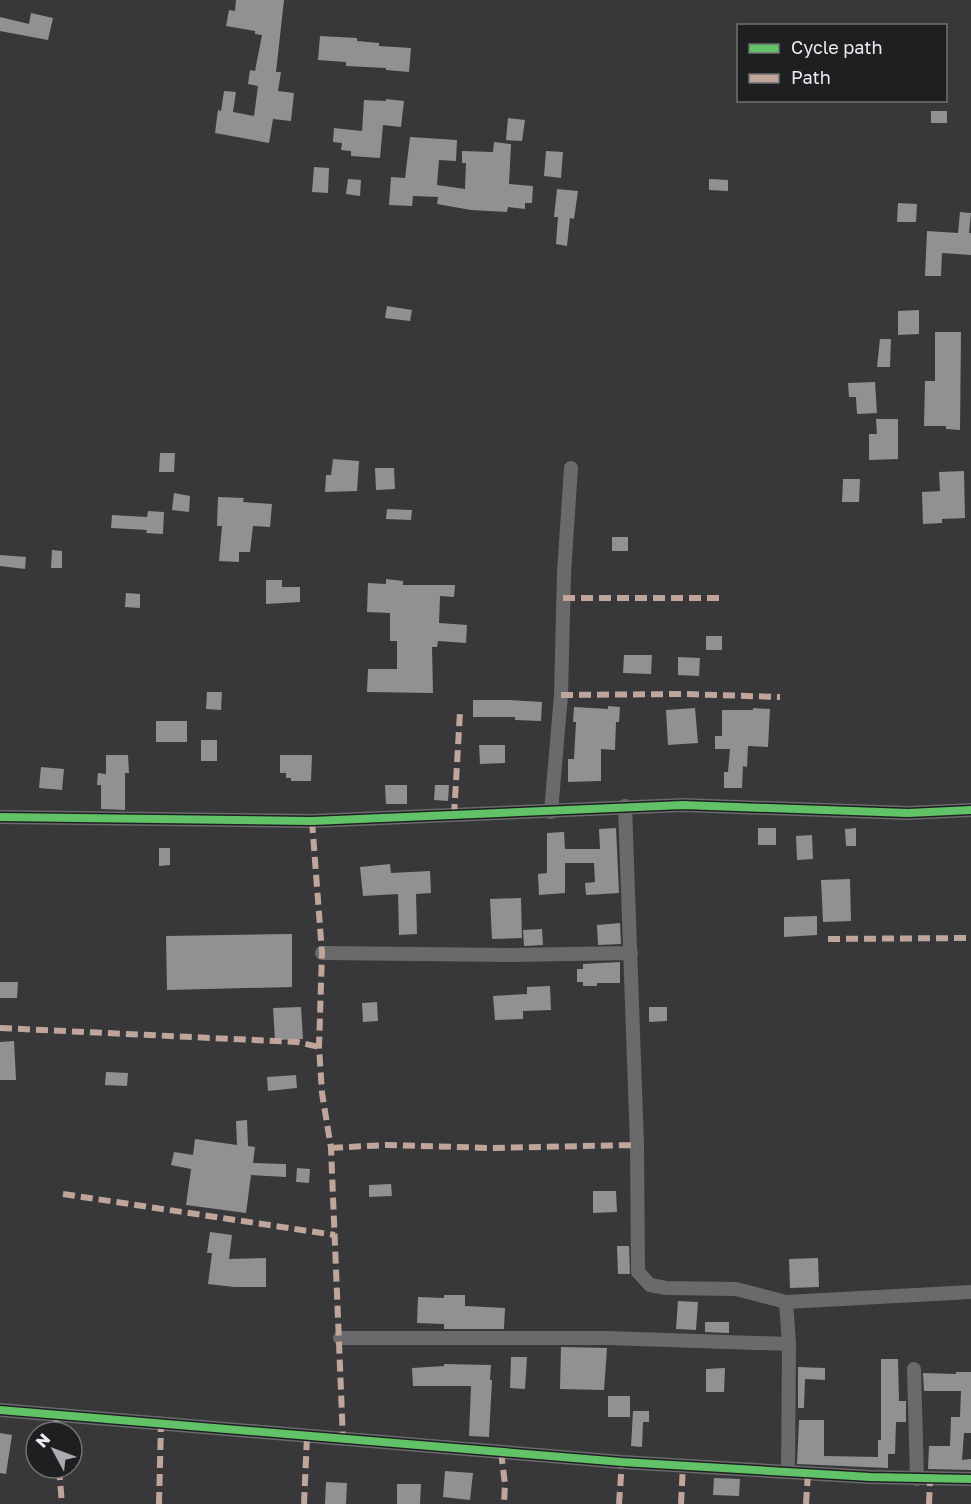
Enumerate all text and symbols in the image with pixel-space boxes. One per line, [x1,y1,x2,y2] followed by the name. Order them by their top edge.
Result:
[737,24,947,102] legend
[791,36,883,58] text: Cycle path
[791,66,831,88] text: Path
[24,1420,84,1480] north arrow
[31,1429,54,1451] text: N

